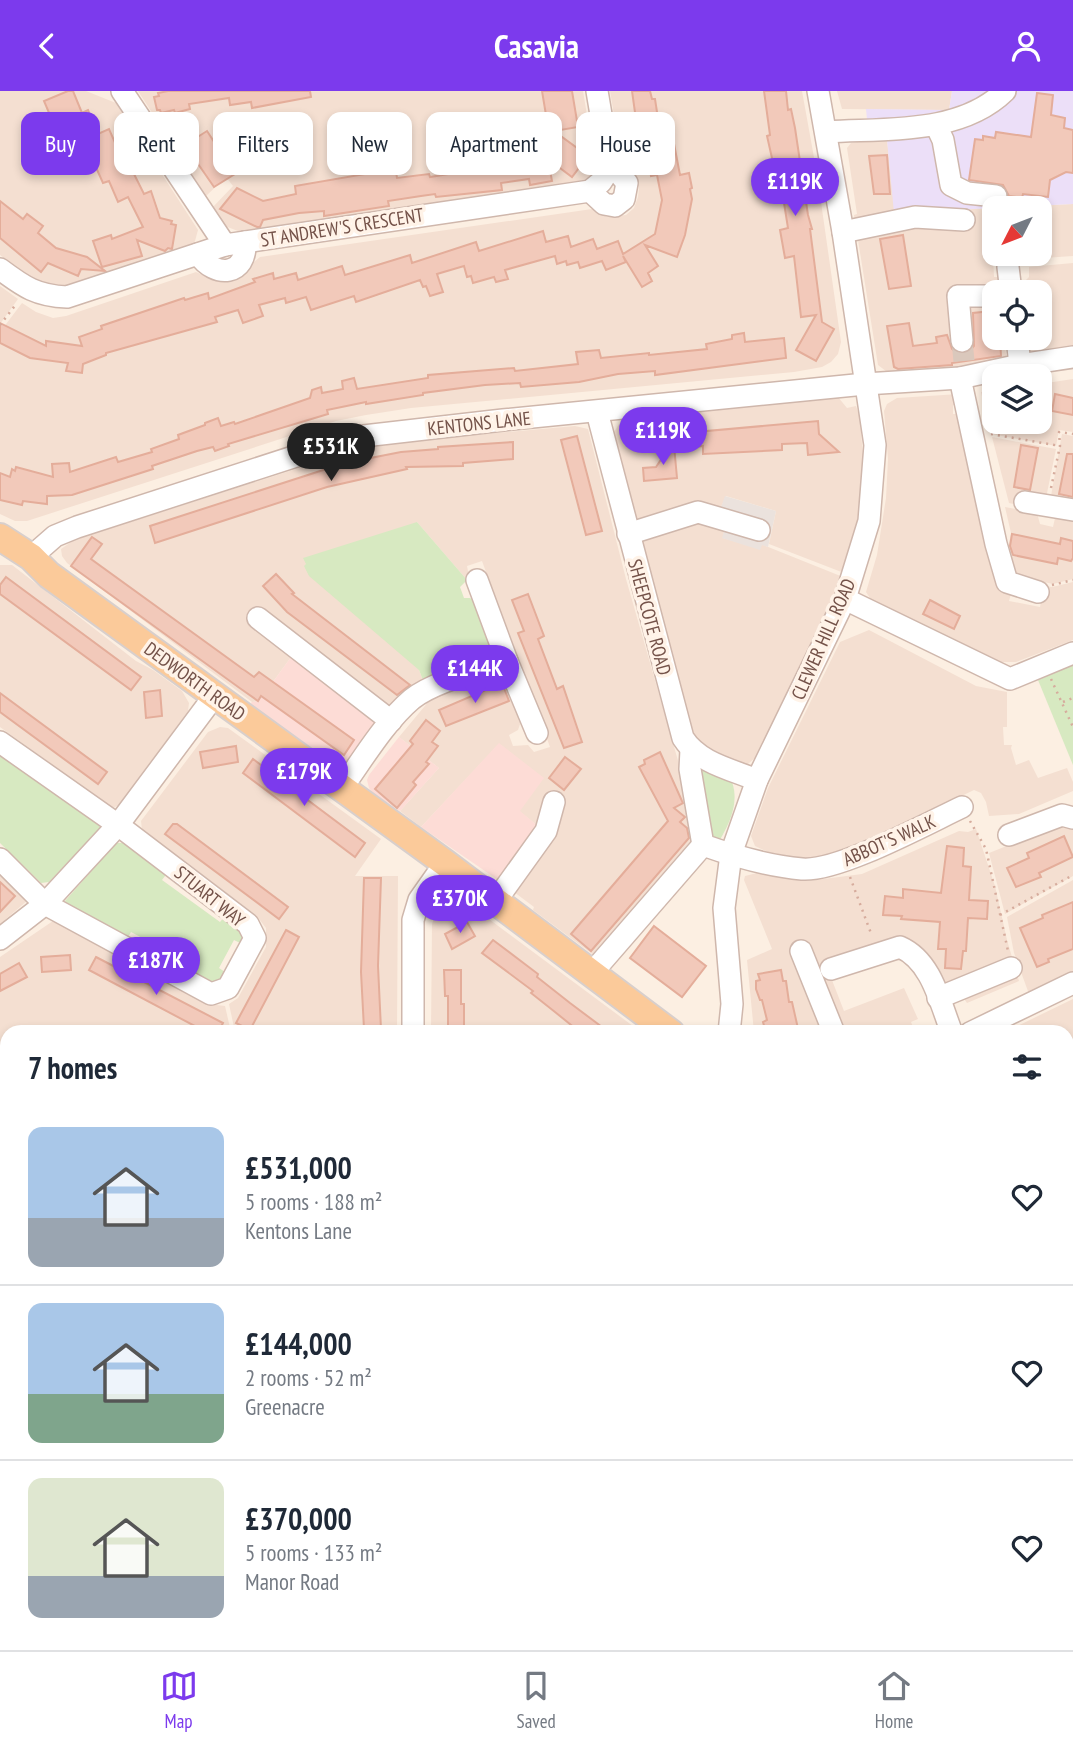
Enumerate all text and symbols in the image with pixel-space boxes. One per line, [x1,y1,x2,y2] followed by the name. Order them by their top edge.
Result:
[494,25,579,67] text: Casavia
[28,27,66,65] icon: back
[1007,27,1045,65] icon: person
[21,112,100,175] chip: Buy
[114,112,199,175] chip: Rent
[213,112,313,175] chip: Filters
[327,112,412,175] chip: New
[426,112,562,175] chip: Apartment
[576,112,675,175] chip: House
[746,159,844,218] pin: £119K
[767,166,823,195] text: £119K
[982,196,1052,266] north arrow
[982,196,1052,434] map controls
[259,202,426,252] street label: ST ANDREW'S CRESCENT
[982,280,1052,350] button: locate
[982,364,1052,434] button: layers
[426,406,532,440] street label: KENTONS LANE
[614,407,712,467] pin: £119K
[635,415,691,444] text: £119K
[282,423,380,483] pin: £531K
[303,431,359,460] text: £531K
[623,556,677,678] street label: SHEEPCOTE ROAD
[786,575,860,703] street label: CLEWER HILL ROAD
[140,636,250,726] street label: DEDWORTH ROAD
[426,645,524,705] pin: £144K
[447,653,503,682] text: £144K
[255,749,353,808] pin: £179K
[276,756,332,785] text: £179K
[839,809,939,871] street label: ABBOT'S WALK
[170,860,251,932] street label: STUART WAY
[411,875,509,935] pin: £370K
[432,883,488,912] text: £370K
[107,937,205,997] pin: £187K
[128,945,184,974] text: £187K
[28,1048,117,1087] text: 7 homes
[1008,1048,1046,1086] icon: filters
[245,1148,352,1187] text: £531,000
[84,1155,168,1239] icon: home
[1008,1178,1046,1216] icon: heart
[245,1187,382,1216] text: 5 rooms · 188 m²
[245,1216,352,1245] text: Kentons Lane
[245,1324,352,1363] text: £144,000
[84,1331,168,1415] icon: home
[1008,1354,1046,1392] icon: heart
[245,1363,372,1392] text: 2 rooms · 52 m²
[245,1392,325,1421] text: Greenacre
[245,1499,352,1538] text: £370,000
[84,1506,168,1590] icon: home
[1008,1529,1046,1567] icon: heart
[245,1538,382,1567] text: 5 rooms · 133 m²
[245,1567,339,1596] text: Manor Road
[160,1667,198,1733] tab: Map
[517,1667,556,1733] tab: Saved
[875,1667,913,1733] tab: Home

